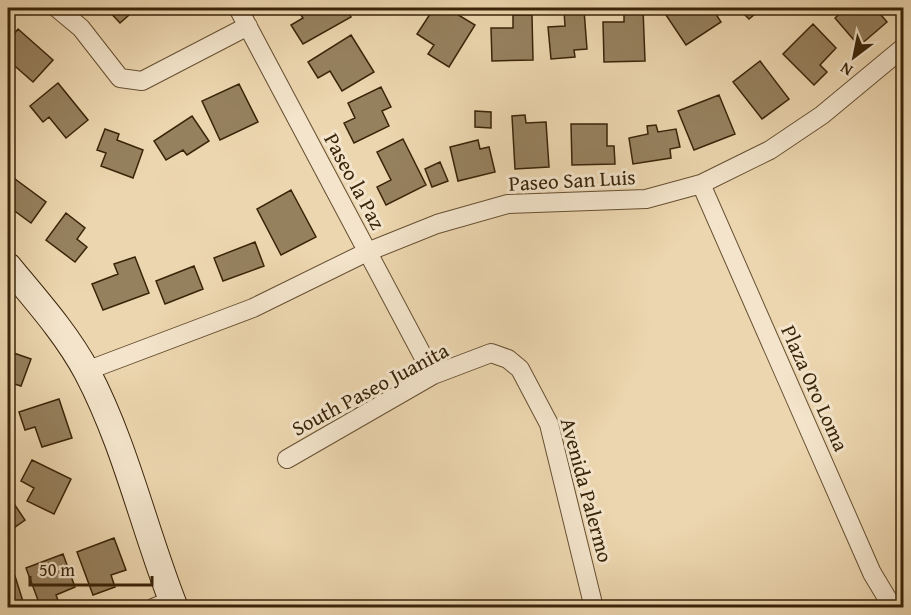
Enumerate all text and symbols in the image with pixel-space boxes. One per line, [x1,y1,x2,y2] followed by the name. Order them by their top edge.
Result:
[824,27,884,87] north arrow
[835,57,857,83] text: N
[317,127,393,235] street label: Paseo la Paz
[508,161,636,199] street label: Paseo San Luis
[773,320,857,456] street label: Plaza Oro Loma
[286,334,454,443] street label: South Paseo Juanita
[553,414,621,566] street label: Avenida Palermo
[30,549,152,587] scale bar
[39,556,75,583] text: 50 m

